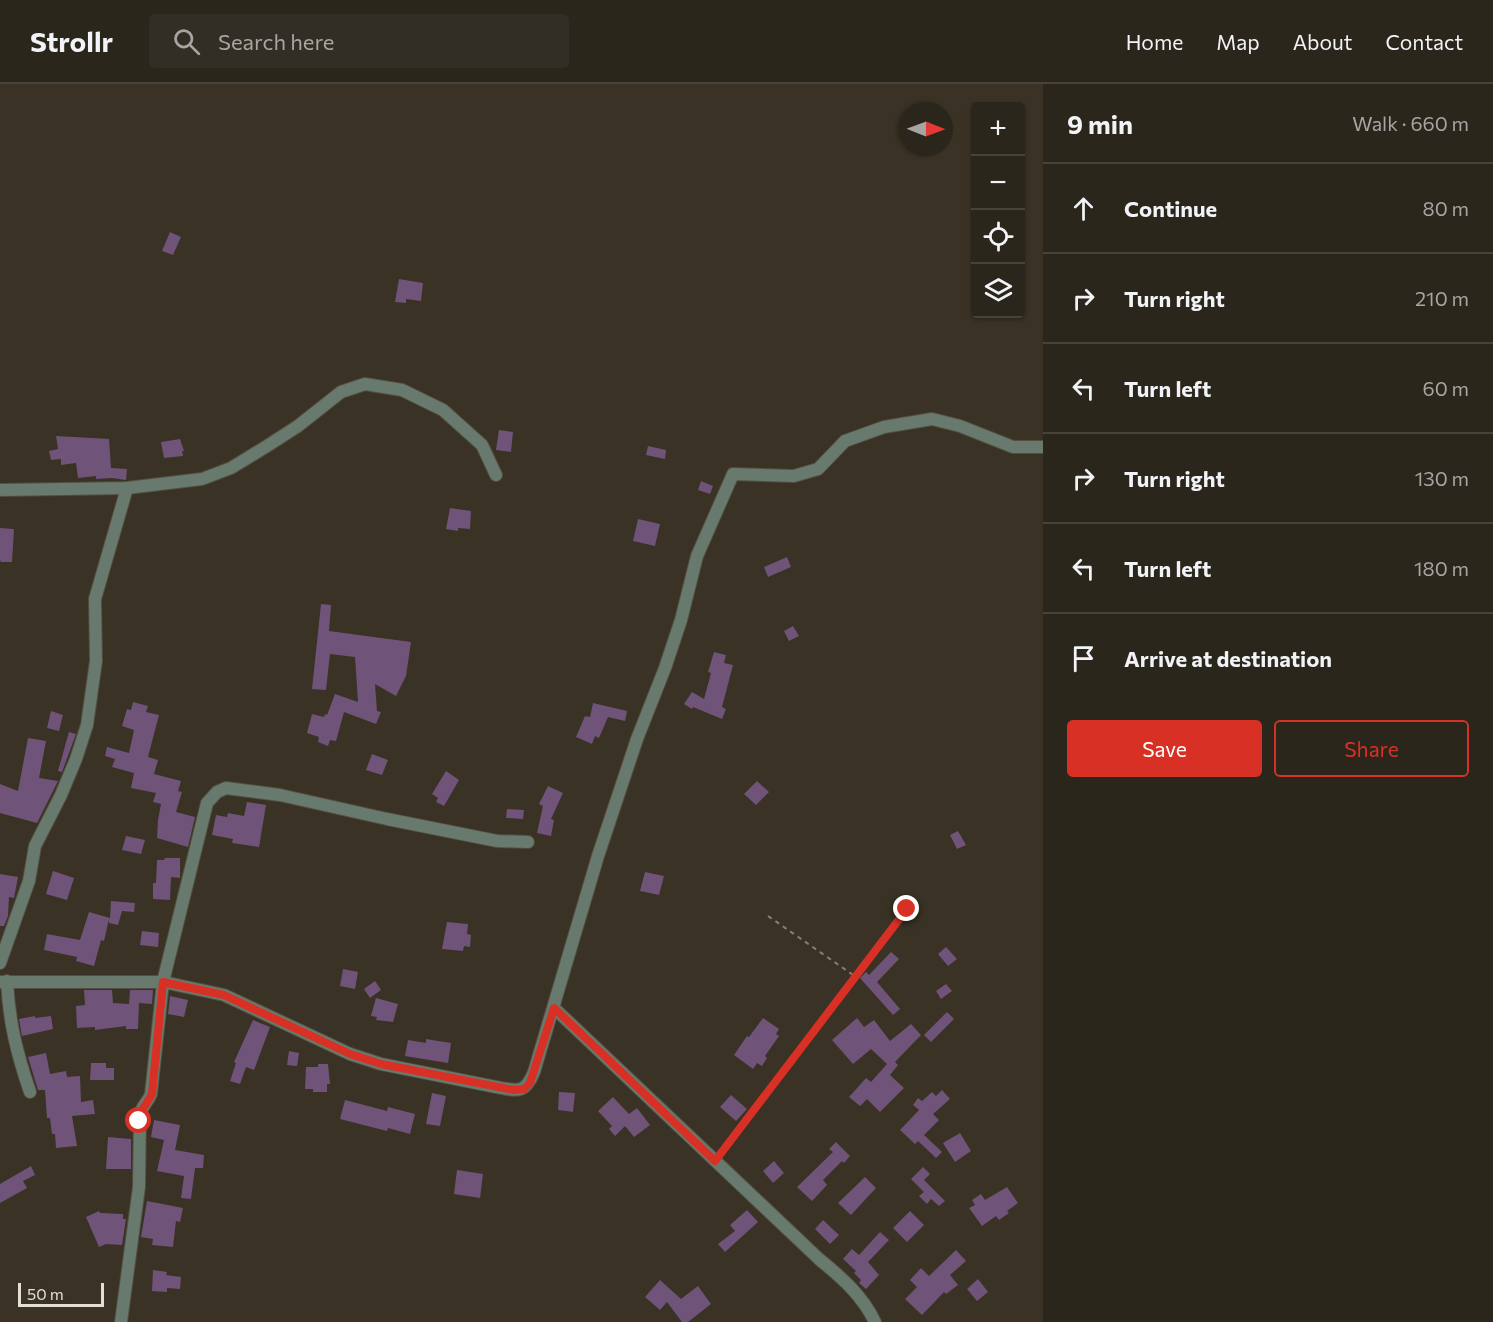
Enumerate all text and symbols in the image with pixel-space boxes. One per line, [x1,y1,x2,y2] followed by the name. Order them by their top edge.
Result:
[149,14,569,68] search box
[30,24,113,58] text: Strollr
[170,25,203,58] icon: search
[218,28,334,55] text: Search here
[1126,29,1183,54] text: Home
[1216,29,1260,54] text: Map
[1293,29,1352,54] text: About
[1385,29,1463,54] text: Contact
[899,102,953,156] north arrow
[971,102,1025,318] map controls
[971,102,1025,156] button: +
[1067,108,1133,139] text: 9 min
[1352,111,1469,135] text: Walk · 660 m
[971,156,1025,210] button: −
[1067,192,1100,225] icon: ahead
[1124,195,1217,222] text: Continue
[1423,196,1469,220] text: 80 m
[971,210,1025,264] button: locate
[971,264,1025,318] button: layers
[1067,282,1100,315] icon: right
[1124,285,1225,312] text: Turn right
[1415,286,1469,310] text: 210 m
[1067,372,1100,405] icon: left
[1124,375,1211,402] text: Turn left
[1423,376,1469,400] text: 60 m
[1067,462,1100,495] icon: right
[1124,465,1225,492] text: Turn right
[1415,466,1469,490] text: 130 m
[1067,552,1100,585] icon: left
[1124,555,1211,582] text: Turn left
[1414,556,1469,580] text: 180 m
[1067,642,1100,675] icon: arrive
[1124,645,1332,672] text: Arrive at destination
[1067,720,1262,777] button: Save
[1274,720,1469,777] button: Share
[893,895,919,921] route end
[125,1107,151,1133] route start
[18,1280,104,1308] scale bar
[27,1284,64,1303] text: 50 m

